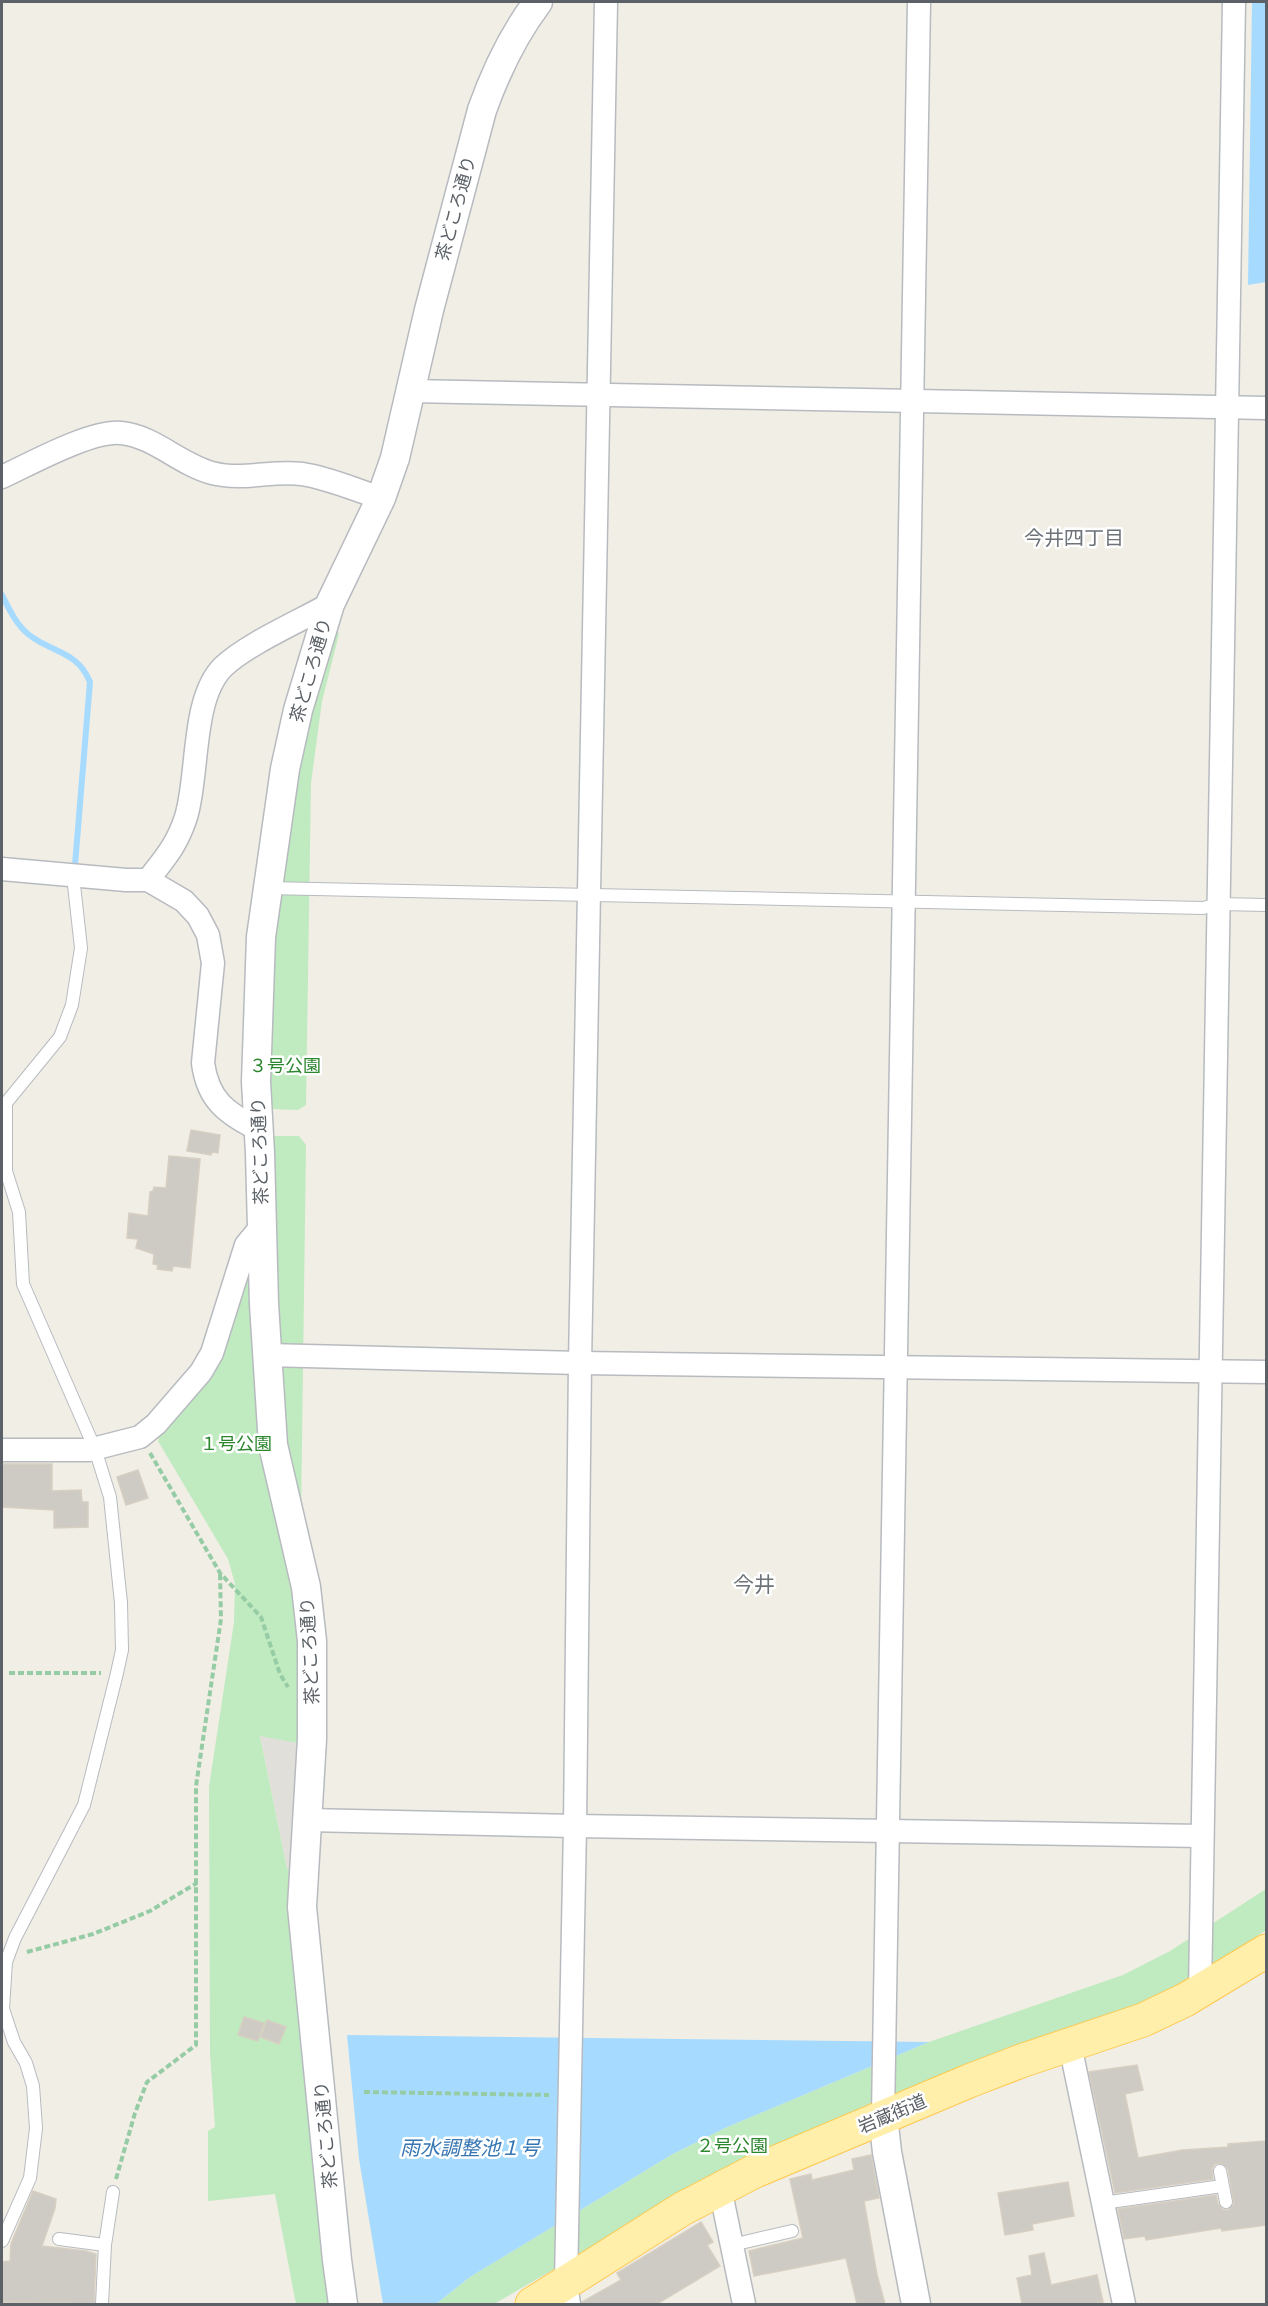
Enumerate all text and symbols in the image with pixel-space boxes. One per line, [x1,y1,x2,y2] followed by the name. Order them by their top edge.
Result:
[430,153,480,263] street label: 茶どころ通り
[1024,525,1124,549] district label: 今井四丁目
[285,615,335,725] street label: 茶どころ通り
[249,1054,321,1076] park label: ３号公園
[246,1097,272,1205] street label: 茶どころ通り
[200,1432,272,1454] park label: １号公園
[733,1571,775,1596] district label: 今井
[295,1597,323,1705] street label: 茶どころ通り
[309,2081,341,2189] street label: 茶どころ通り
[855,2089,929,2137] street label: 岩蔵街道
[696,2134,768,2156] park label: ２号公園
[400,2135,542,2159] water label: 雨水調整池１号

